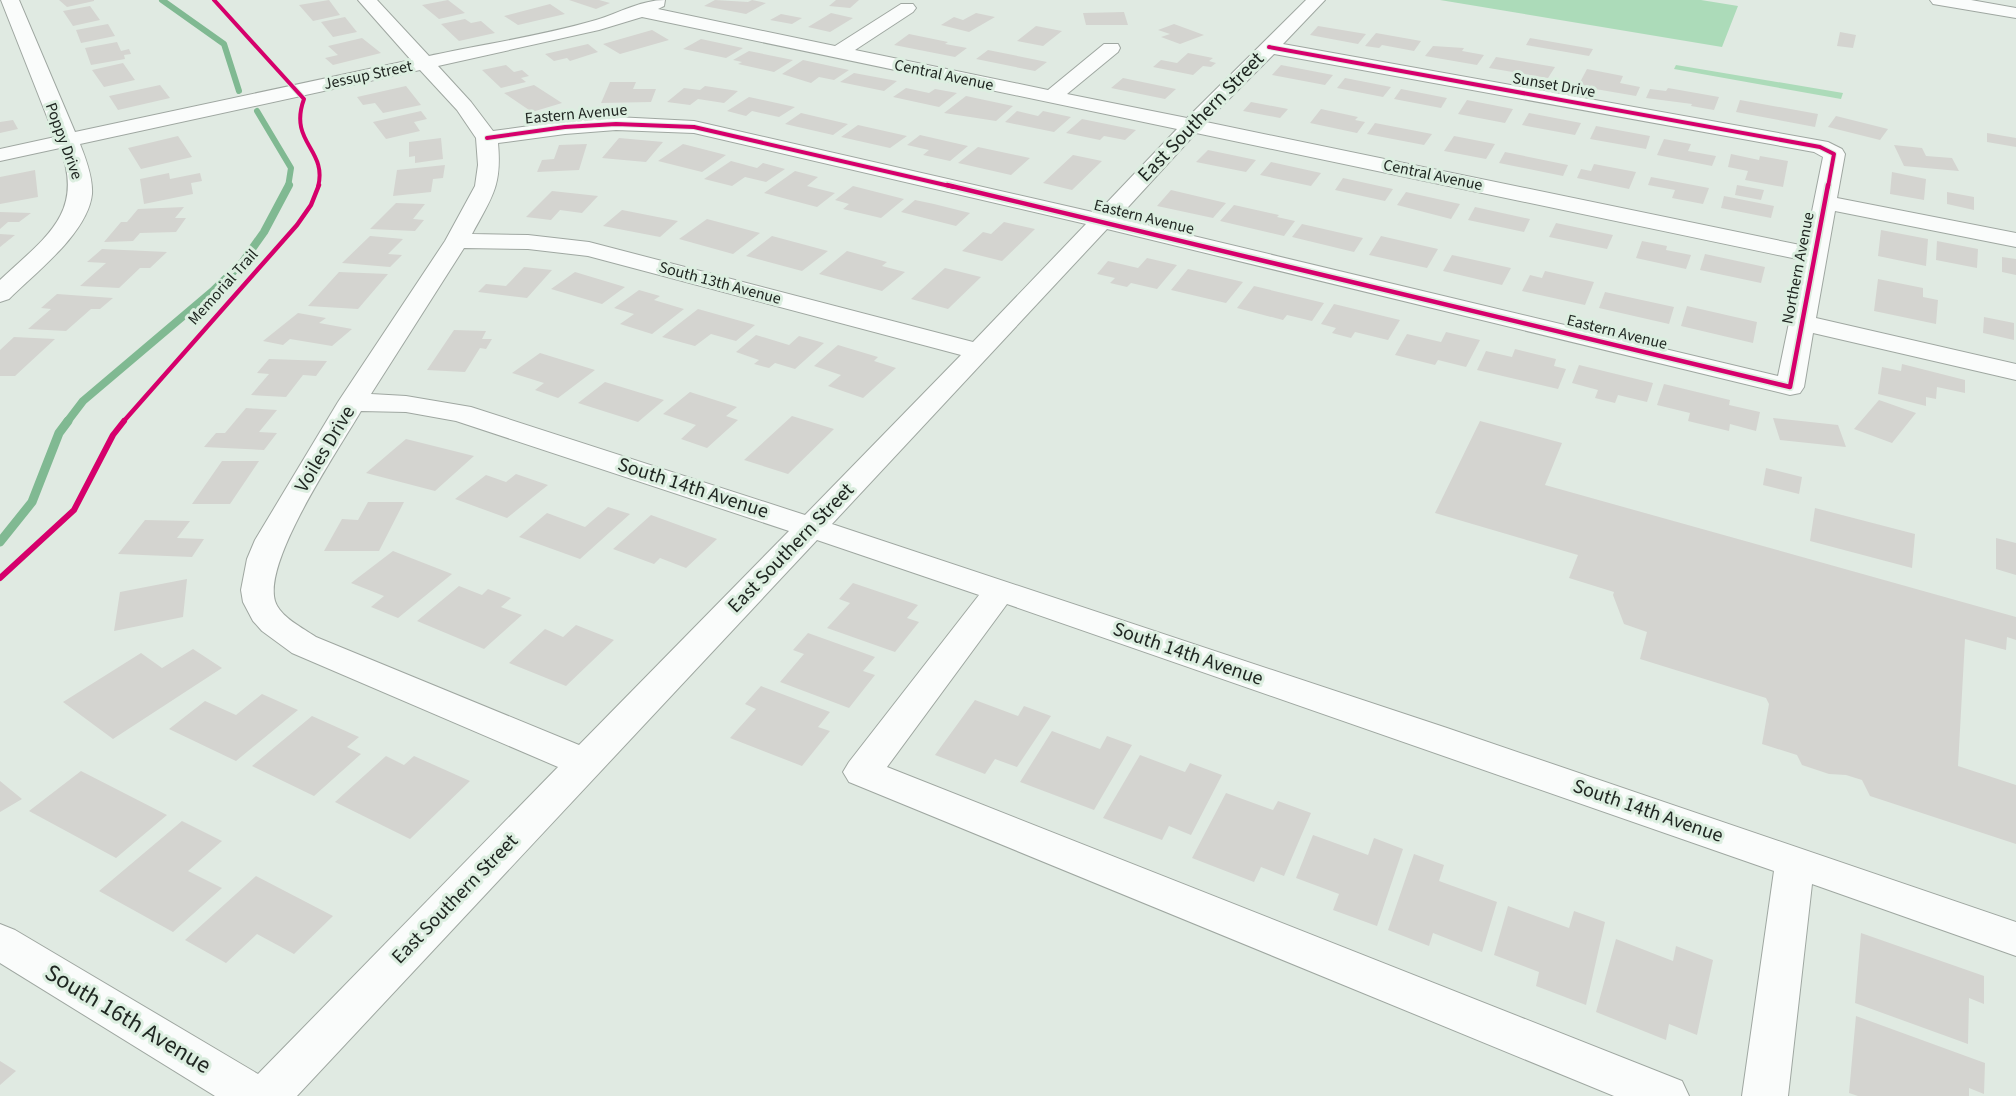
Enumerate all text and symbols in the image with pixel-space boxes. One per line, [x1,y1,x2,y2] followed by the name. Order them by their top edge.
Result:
[1131,45,1271,188] street label: East Southern Street
[892,54,996,96] street label: Central Avenue
[322,55,415,95] street label: Jessup Street
[1511,67,1597,103] street label: Sunset Drive
[40,99,88,183] street label: Poppy Drive
[524,99,628,129] street label: Eastern Avenue
[1381,154,1485,196] street label: Central Avenue
[1091,194,1197,240] street label: Eastern Avenue
[1776,210,1820,326] street label: Northern Avenue
[183,244,263,330] street label: Memorial Trail
[656,256,784,310] street label: South 13th Avenue
[1564,309,1670,355] street label: Eastern Avenue
[288,400,362,498] street label: Voiles Drive
[614,450,772,526] street label: South 14th Avenue
[721,476,861,619] street label: East Southern Street
[1109,615,1267,693] street label: South 14th Avenue
[1569,772,1727,850] street label: South 14th Avenue
[385,827,525,970] street label: East Southern Street
[38,955,218,1083] street label: South 16th Avenue

